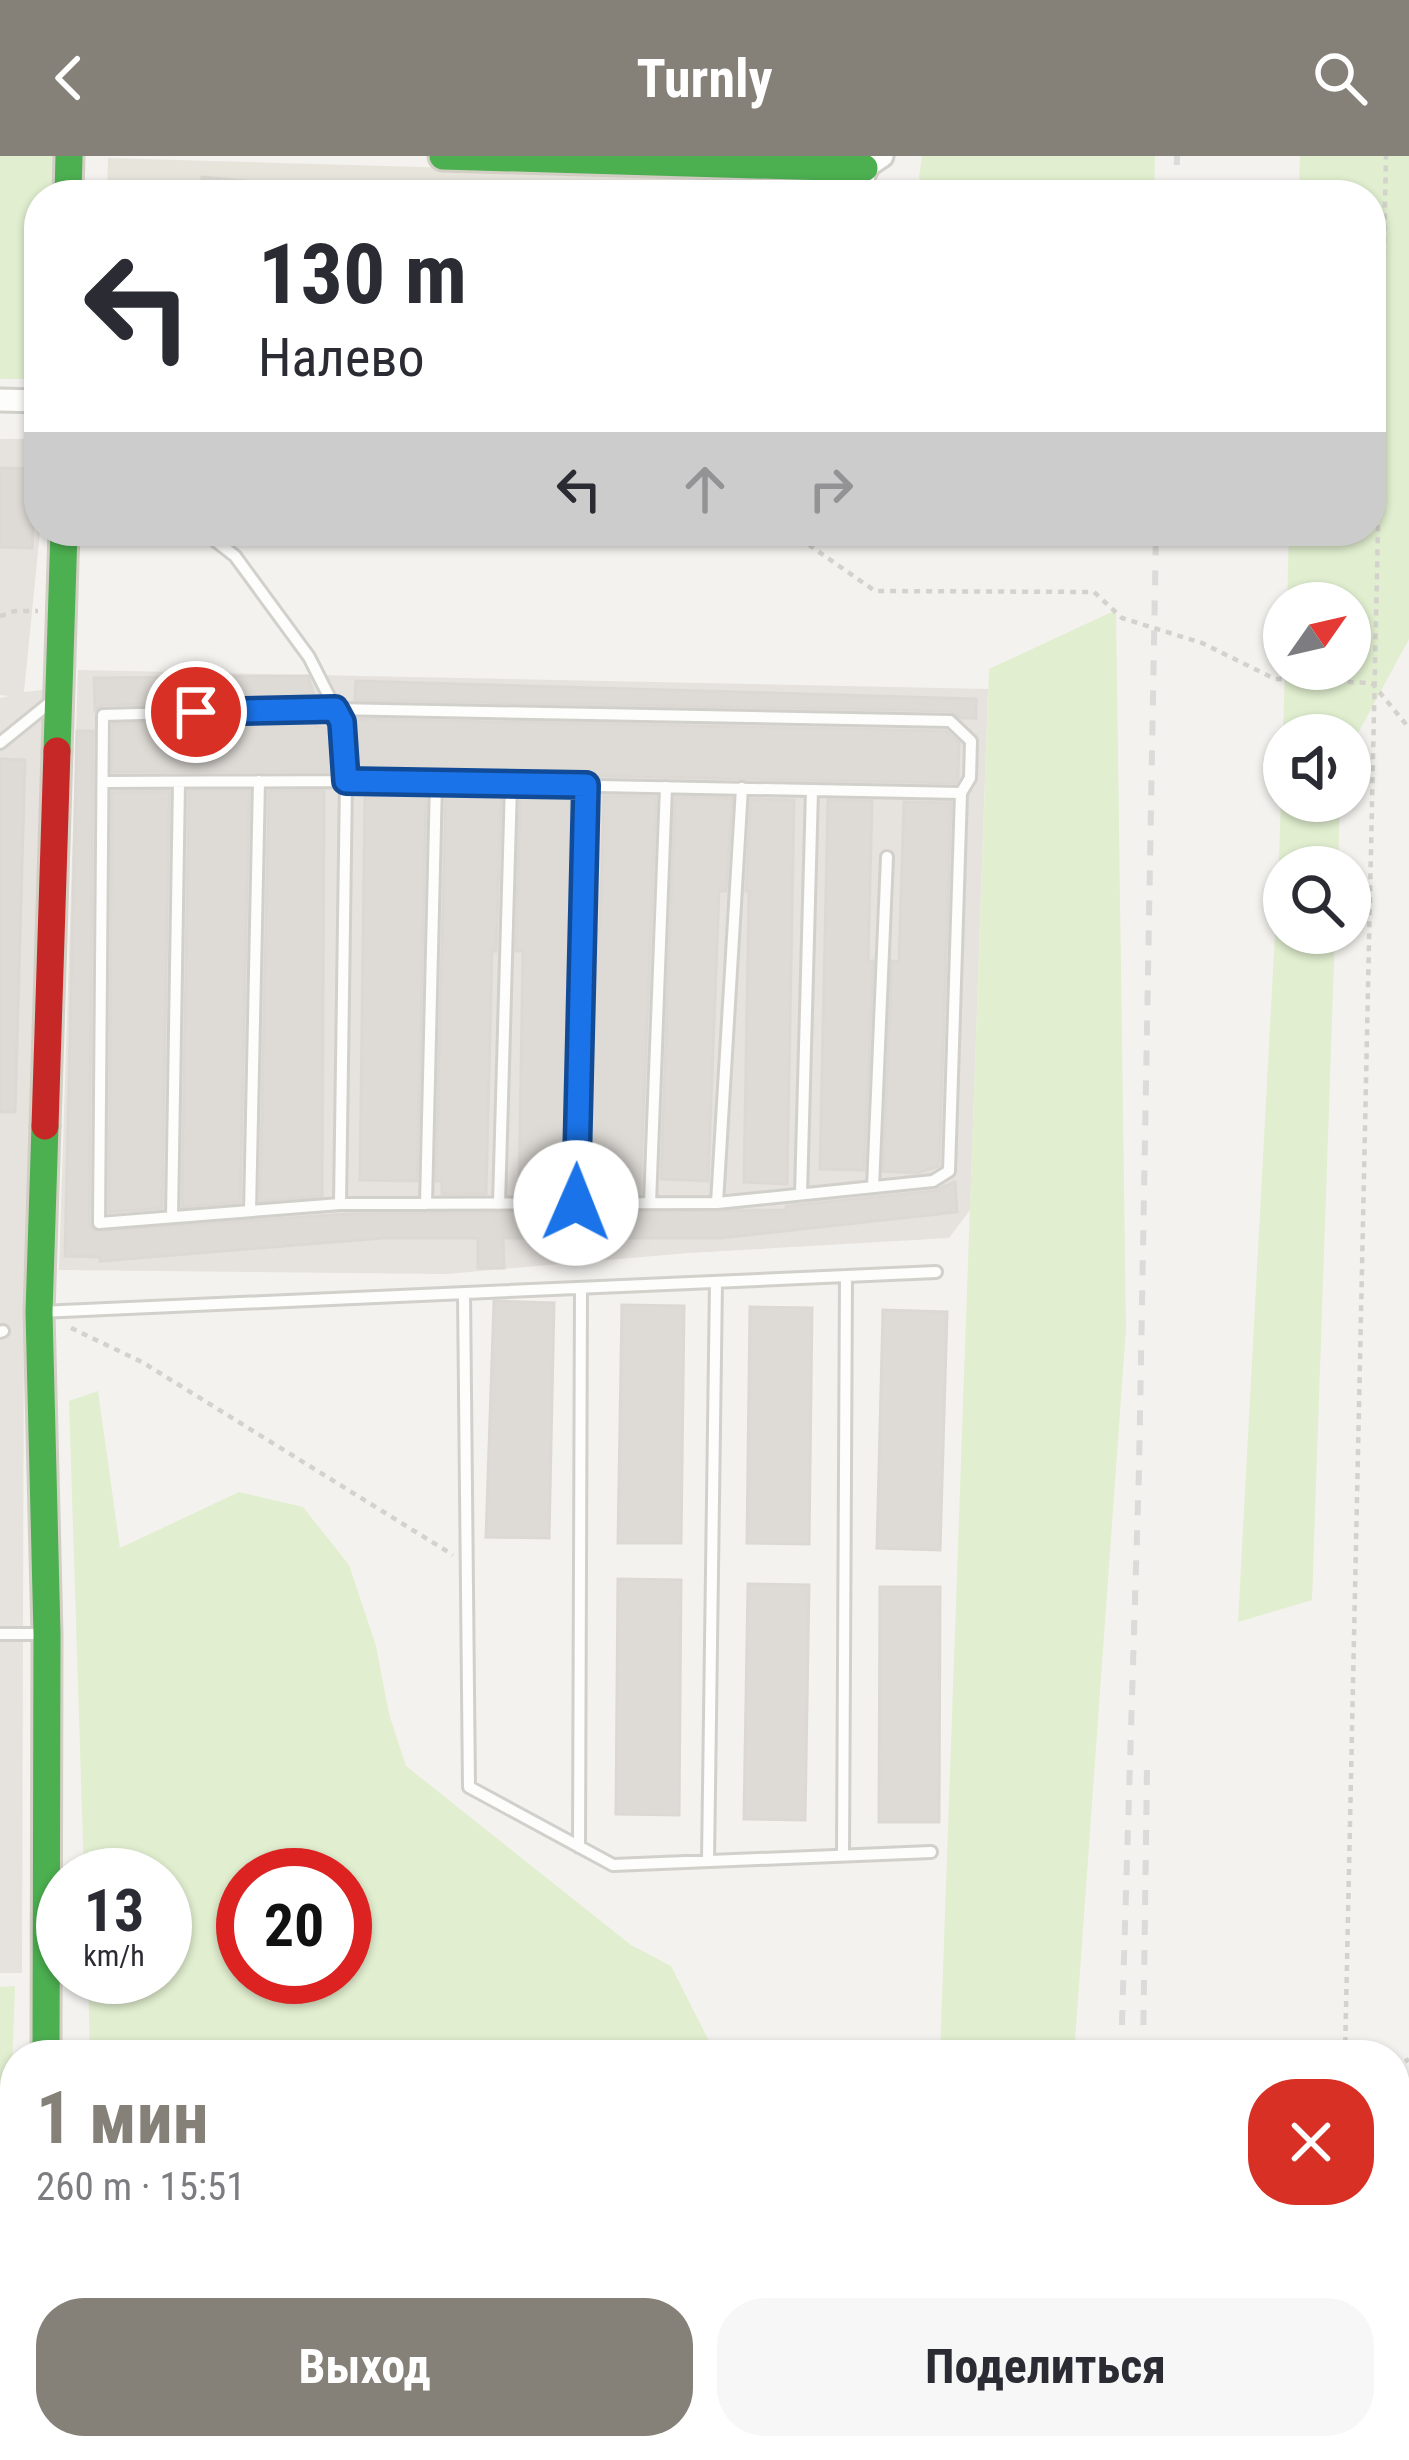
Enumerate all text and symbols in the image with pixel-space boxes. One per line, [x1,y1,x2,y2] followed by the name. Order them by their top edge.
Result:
[36,45,102,111] icon: back
[1307,45,1373,111] icon: search
[636,47,773,110] text: Turnly
[258,225,467,324] text: 130 m
[60,228,216,384] icon: left
[258,326,425,389] text: Налево
[546,456,612,522] icon: left
[672,456,738,522] icon: ahead
[798,456,864,522] icon: right
[1263,582,1371,690] north arrow
[1263,582,1371,954] map controls
[145,661,247,763] pin
[163,679,229,745] icon: arrive
[1263,714,1371,822] button: sound
[1263,846,1371,954] button: search
[513,1140,639,1266] position arrow
[216,1848,372,2004] speed limit sign: 20
[84,1875,144,1946] text: 13
[83,1938,145,1973] text: km/h
[36,2076,209,2161] text: 1 мин
[1248,2079,1374,2205] button: close
[36,2164,246,2210] text: 260 m · 15:51
[36,2298,693,2436] button: Выход
[717,2298,1374,2436] button: Поделиться

